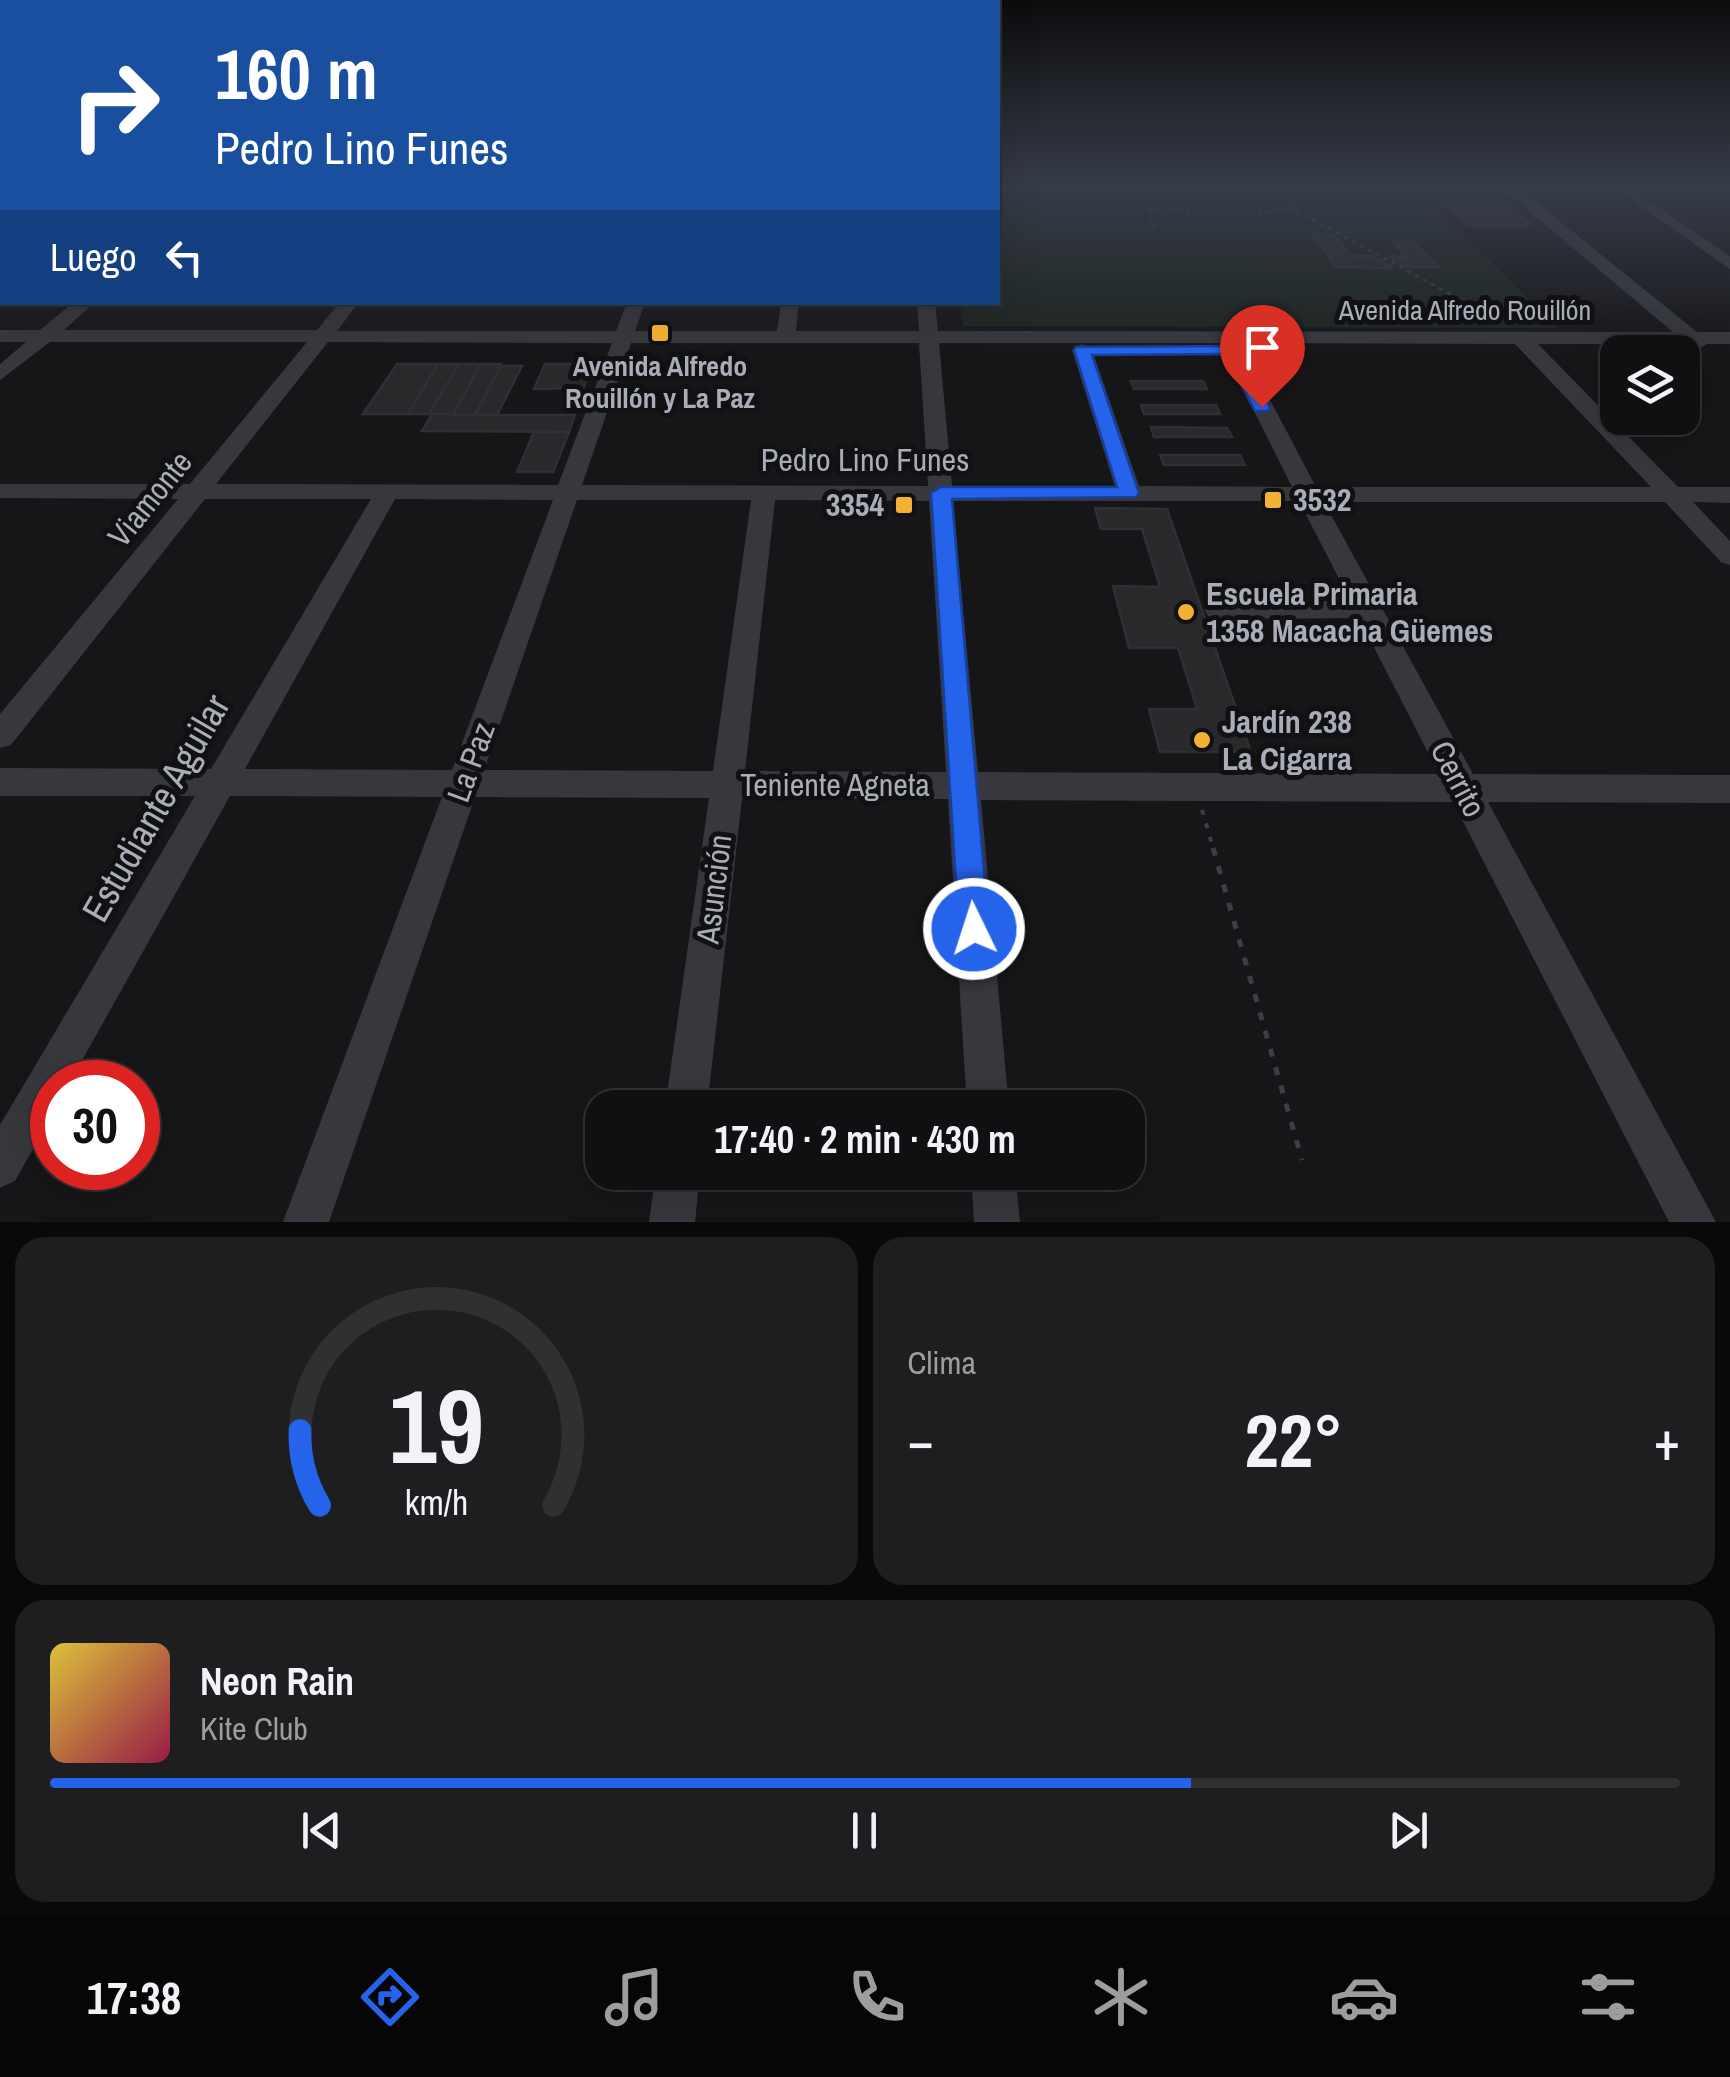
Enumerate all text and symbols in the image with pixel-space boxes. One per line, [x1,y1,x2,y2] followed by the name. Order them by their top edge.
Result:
[215,27,378,121] text: 160 m
[50,40,180,170] icon: right
[215,117,508,178] text: Pedro Lino Funes
[157,230,212,285] icon: left
[50,232,137,283] text: Luego
[1338,291,1591,329] street label: Avenida Alfredo Rouillón
[1220,305,1305,408] pin
[1235,320,1290,375] icon: arrive
[649,322,671,344] marker: Avenida Alfredo Rouillón y La Paz
[1600,335,1700,435] map controls
[1600,335,1700,435] button: layers
[565,347,755,417] place label: Avenida Alfredo Rouillón y La Paz
[761,438,969,481] street label: Pedro Lino Funes
[98,442,202,556] street label: Viamonte
[1293,478,1351,521] place label: 3532
[826,483,884,526] place label: 3354
[1262,489,1284,511] marker: 3532
[893,494,915,516] marker: 3354
[1206,572,1493,652] place label: Escuela Primaria 1358 Macacha Güemes
[1175,601,1197,623] marker: Escuela Primaria 1358 Macacha Güemes
[70,684,242,931] street label: Estudiante Aguilar
[1222,700,1352,780] place label: Jardín 238 La Cigarra
[436,716,505,808] street label: La Paz
[1191,729,1213,751] marker: Jardín 238 La Cigarra
[1421,733,1496,824] street label: Cerrito
[740,763,930,806] street label: Teniente Agneta
[685,832,742,947] street label: Asunción
[922,877,1026,981] position arrow
[30,1060,160,1190] speed limit sign: 30
[714,1114,1016,1165] text: 17:40 · 2 min · 430 m
[908,1341,976,1384] text: Clima
[389,1355,484,1495] text: 19
[1245,1389,1343,1490] text: 22°
[908,1403,934,1477] text: −
[1654,1403,1680,1477] text: +
[404,1478,468,1526] text: km/h
[200,1656,354,1707] text: Neon Rain
[200,1707,308,1750] text: Kite Club
[294,1803,349,1858] icon: previous
[837,1803,892,1858] icon: pause
[1381,1803,1436,1858] icon: next
[355,1962,425,2032] icon: directions
[599,1962,669,2032] icon: music
[842,1962,912,2032] icon: phone
[1086,1962,1156,2032] icon: climate
[1329,1962,1399,2032] icon: car
[1573,1962,1643,2032] icon: filters
[87,1967,181,2028] text: 17:38

